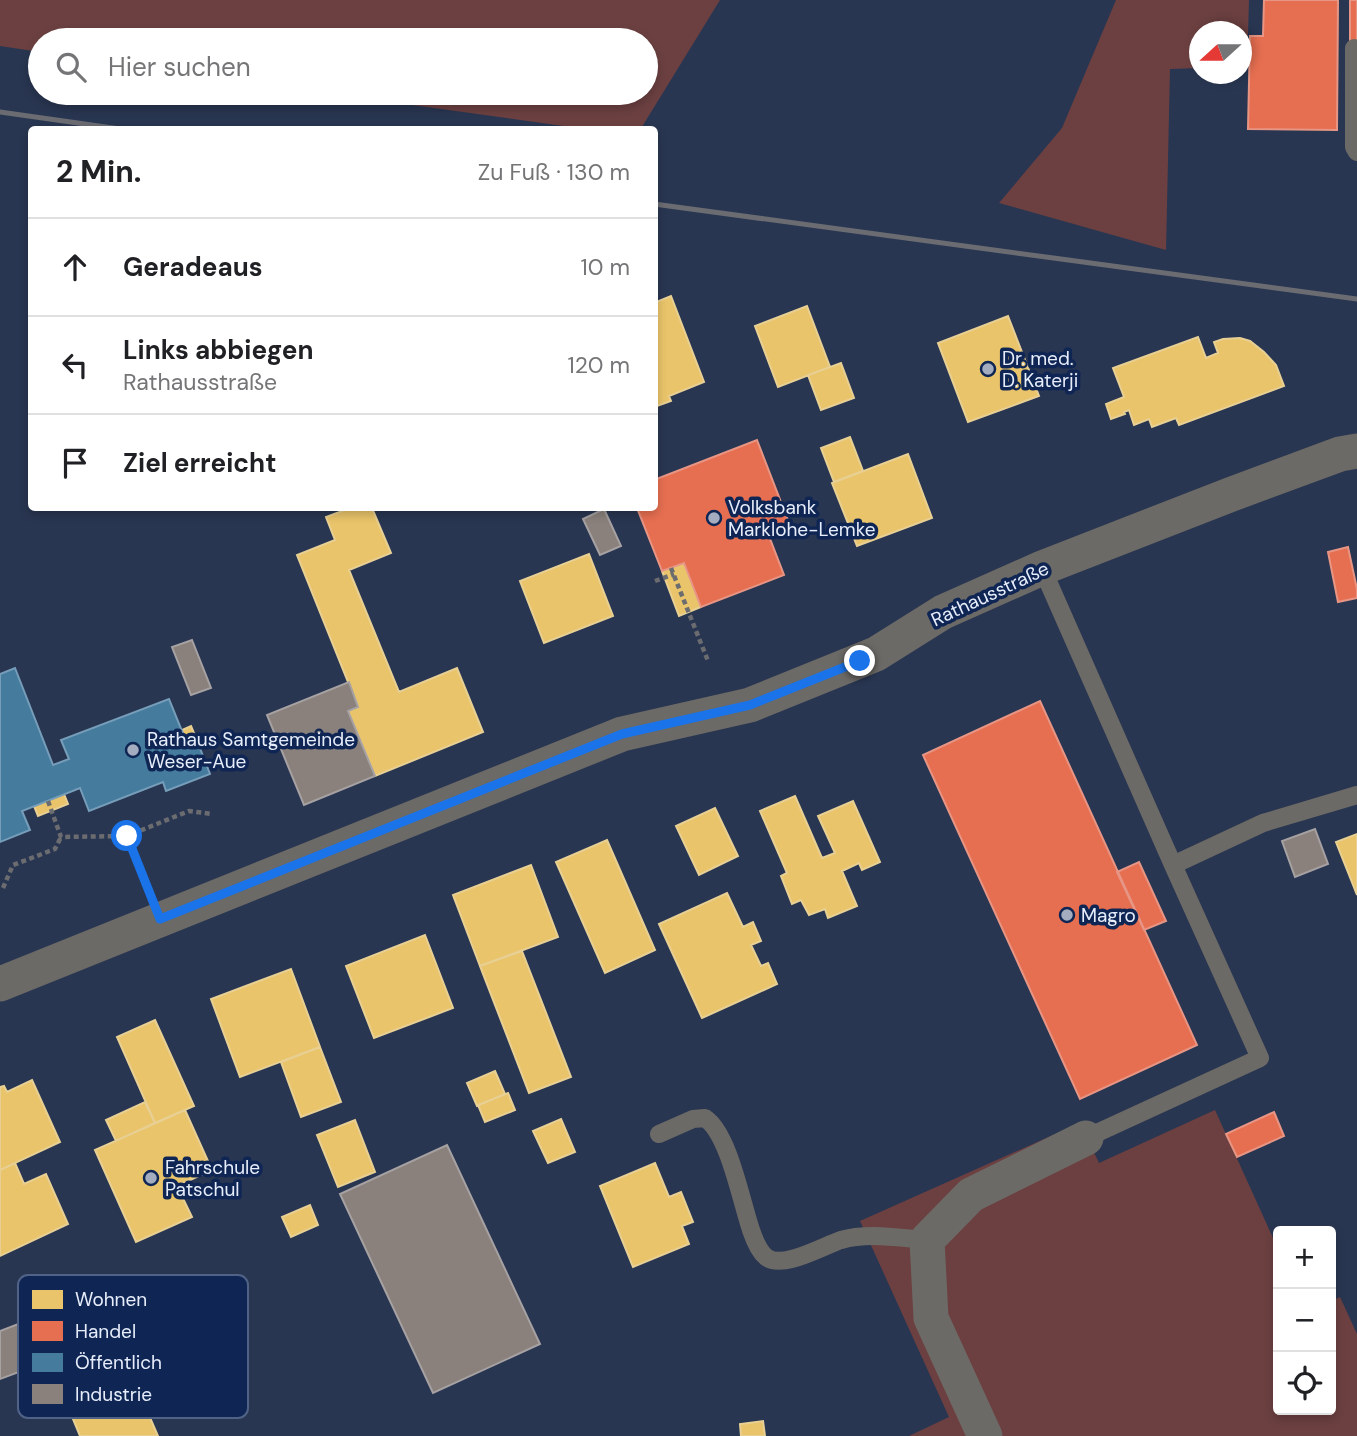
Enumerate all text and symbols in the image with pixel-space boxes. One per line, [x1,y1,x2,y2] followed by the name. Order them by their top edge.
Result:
[1189,21,1252,84] north arrow
[28,28,658,105] search box
[52,48,90,86] icon: search
[108,50,251,84] text: Hier suchen
[56,152,141,191] text: 2 Min.
[478,157,630,187] text: Zu Fuß · 130 m
[56,248,94,286] icon: ahead
[123,250,263,284] text: Geradeaus
[580,252,630,282] text: 10 m
[123,333,313,367] text: Links abbiegen
[56,346,94,384] icon: left
[1002,346,1078,393] place label: Dr. med. D. Katerji
[567,350,630,380] text: 120 m
[980,361,996,377] marker: Dr. med. D. Katerji
[123,367,277,397] text: Rathausstraße
[56,444,94,482] icon: arrive
[123,446,276,480] text: Ziel erreicht
[728,495,875,542] place label: Volksbank Marklohe-Lemke
[706,510,722,526] marker: Volksbank Marklohe-Lemke
[927,556,1053,632] street label: Rathausstraße
[844,645,875,676] route end
[147,727,355,774] place label: Rathaus Samtgemeinde Weser-Aue
[125,742,141,758] marker: Rathaus Samtgemeinde Weser-Aue
[111,820,142,851] route start
[1081,903,1136,928] place label: Magro
[1059,907,1075,923] marker: Magro
[165,1155,260,1202] place label: Fahrschule Patschul
[143,1170,159,1186] marker: Fahrschule Patschul
[1273,1226,1336,1415] map controls
[1273,1226,1336,1289] button: +
[18,1275,248,1418] legend
[75,1287,147,1312] text: Wohnen
[1273,1289,1336,1352] button: −
[75,1319,136,1344] text: Handel
[75,1350,162,1375] text: Öffentlich
[1273,1352,1336,1415] button: locate
[75,1382,152,1407] text: Industrie

